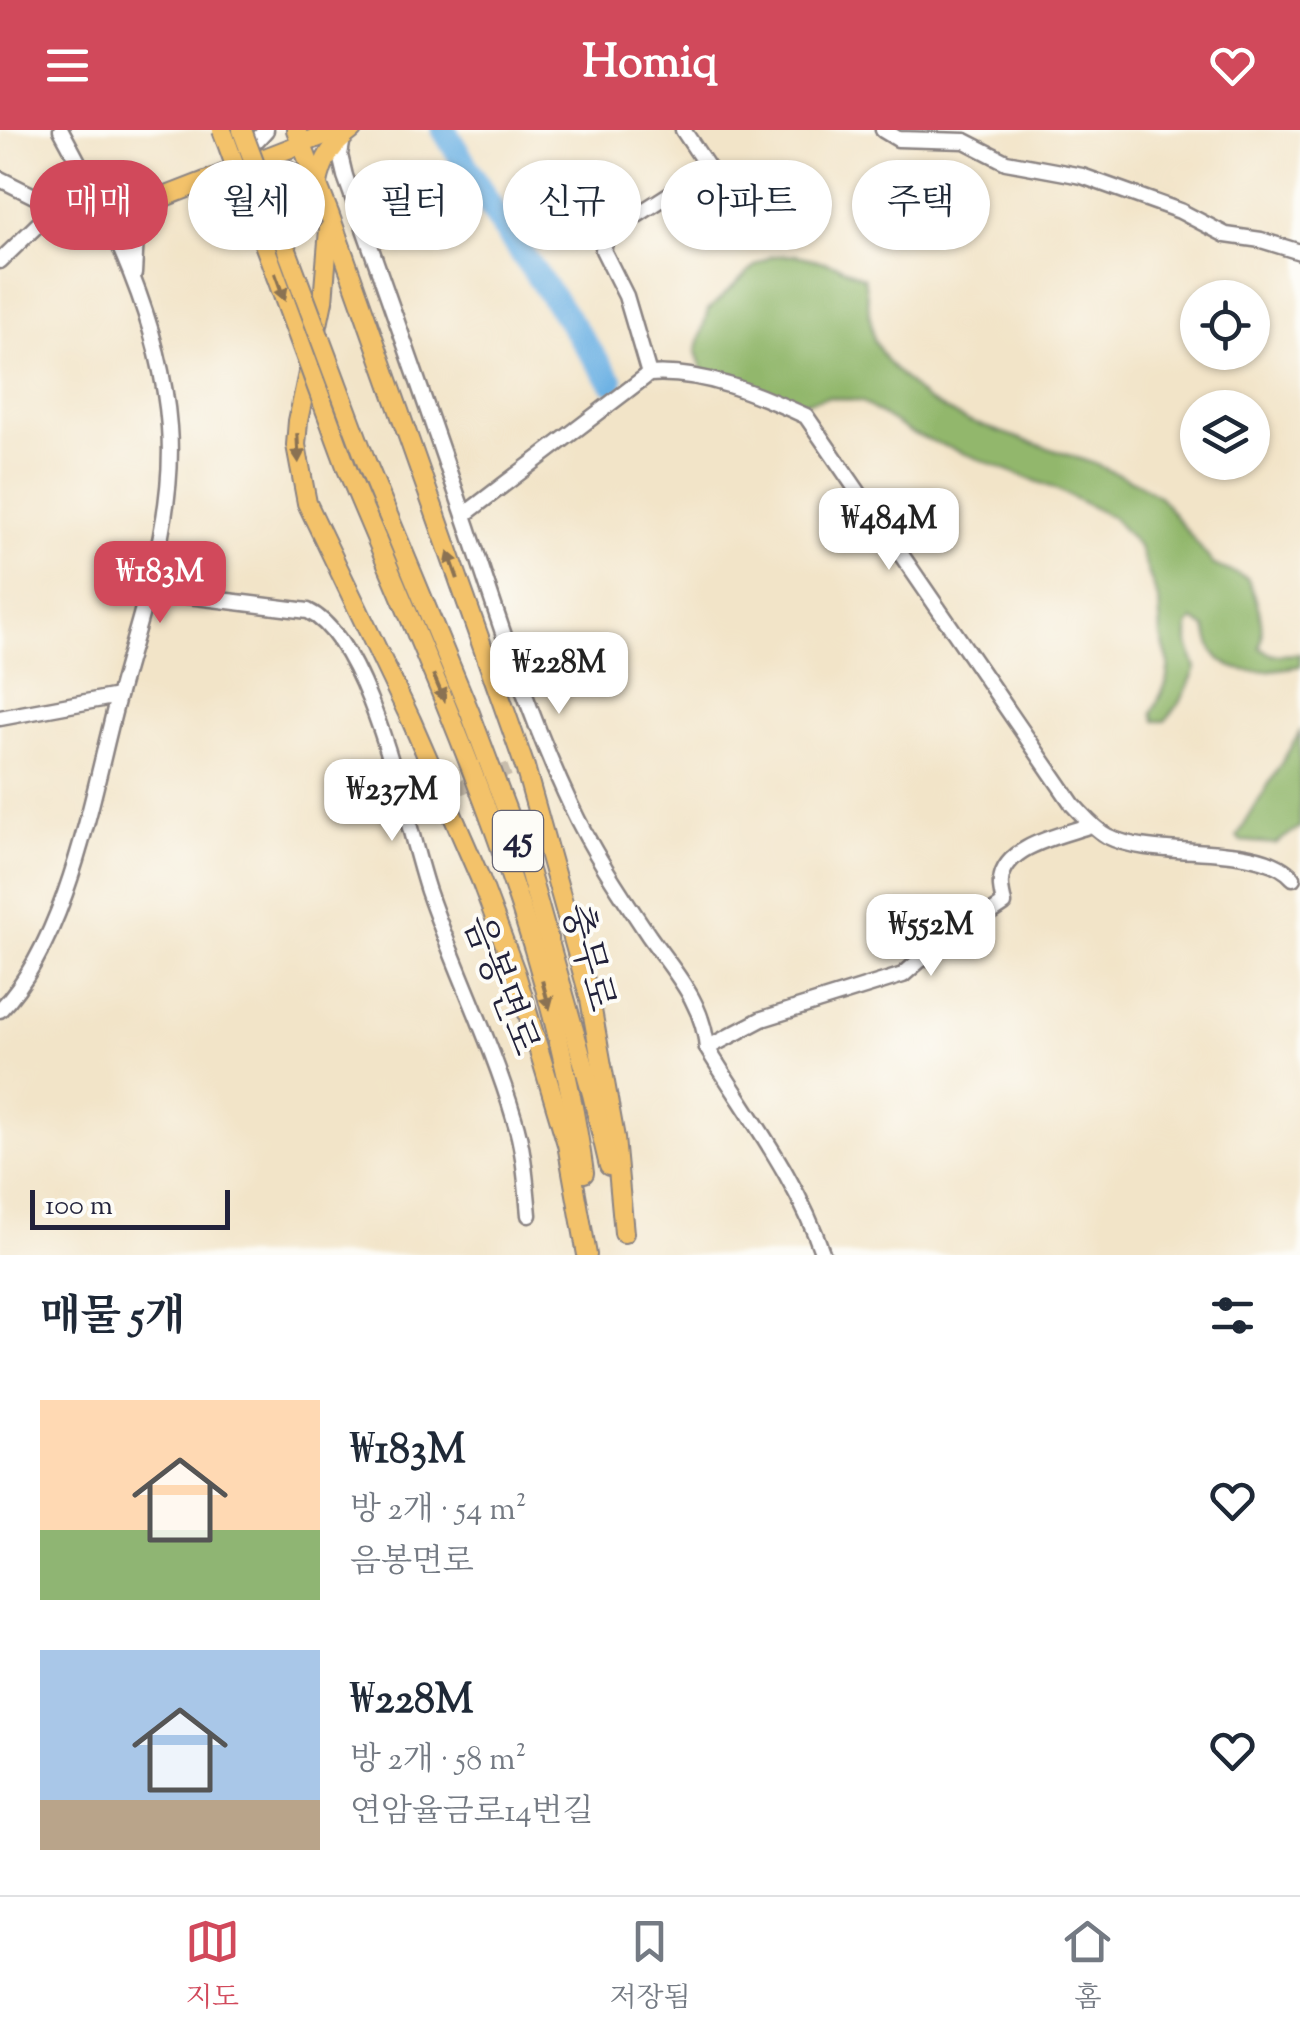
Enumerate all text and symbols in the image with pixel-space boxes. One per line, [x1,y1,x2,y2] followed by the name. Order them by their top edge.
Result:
[582,33,718,98] text: Homiq
[40,38,95,93] icon: menu
[1205,38,1260,93] icon: heart
[30,160,168,250] chip: 매매
[188,160,325,250] chip: 월세
[345,160,483,250] chip: 필터
[503,160,641,250] chip: 신규
[661,160,832,250] chip: 아파트
[852,160,990,250] chip: 주택
[273,273,288,303] one-way arrow
[1180,280,1270,480] map controls
[1180,280,1270,370] button: locate
[1180,390,1270,480] button: layers
[290,432,306,464] one-way arrow
[819,488,959,573] pin: ₩484M
[841,497,937,543] text: ₩484M
[90,541,230,626] pin: ₩183M
[445,549,460,579] one-way arrow
[116,550,204,596] text: ₩183M
[489,632,629,717] pin: ₩228M
[512,641,606,687] text: ₩228M
[431,673,447,703] one-way arrow
[322,759,462,844] pin: ₩237M
[346,768,438,814] text: ₩237M
[493,811,543,871] road number: 45
[861,894,1001,979] pin: ₩552M
[546,898,626,1018] street label: 충무로
[888,903,974,949] text: ₩552M
[447,908,551,1064] street label: 음봉면로
[538,980,554,1011] one-way arrow
[30,1185,230,1230] scale bar
[45,1187,113,1227] text: 100 m
[1205,1288,1260,1343] icon: filters
[40,1289,185,1349] text: 매물 5개
[350,1422,466,1482] text: ₩183M
[120,1440,240,1560] icon: home
[1205,1473,1260,1528] icon: heart
[350,1488,526,1534] text: 방 2개 · 54 m²
[350,1540,474,1586] text: 음봉면로
[350,1672,473,1732] text: ₩228M
[120,1690,240,1810] icon: home
[1205,1723,1260,1778] icon: heart
[350,1738,526,1784] text: 방 2개 · 58 m²
[350,1790,593,1836] text: 연암율금로14번길
[185,1914,240,2019] tab: 지도
[609,1914,691,2019] tab: 저장됨
[1060,1914,1115,2019] tab: 홈

